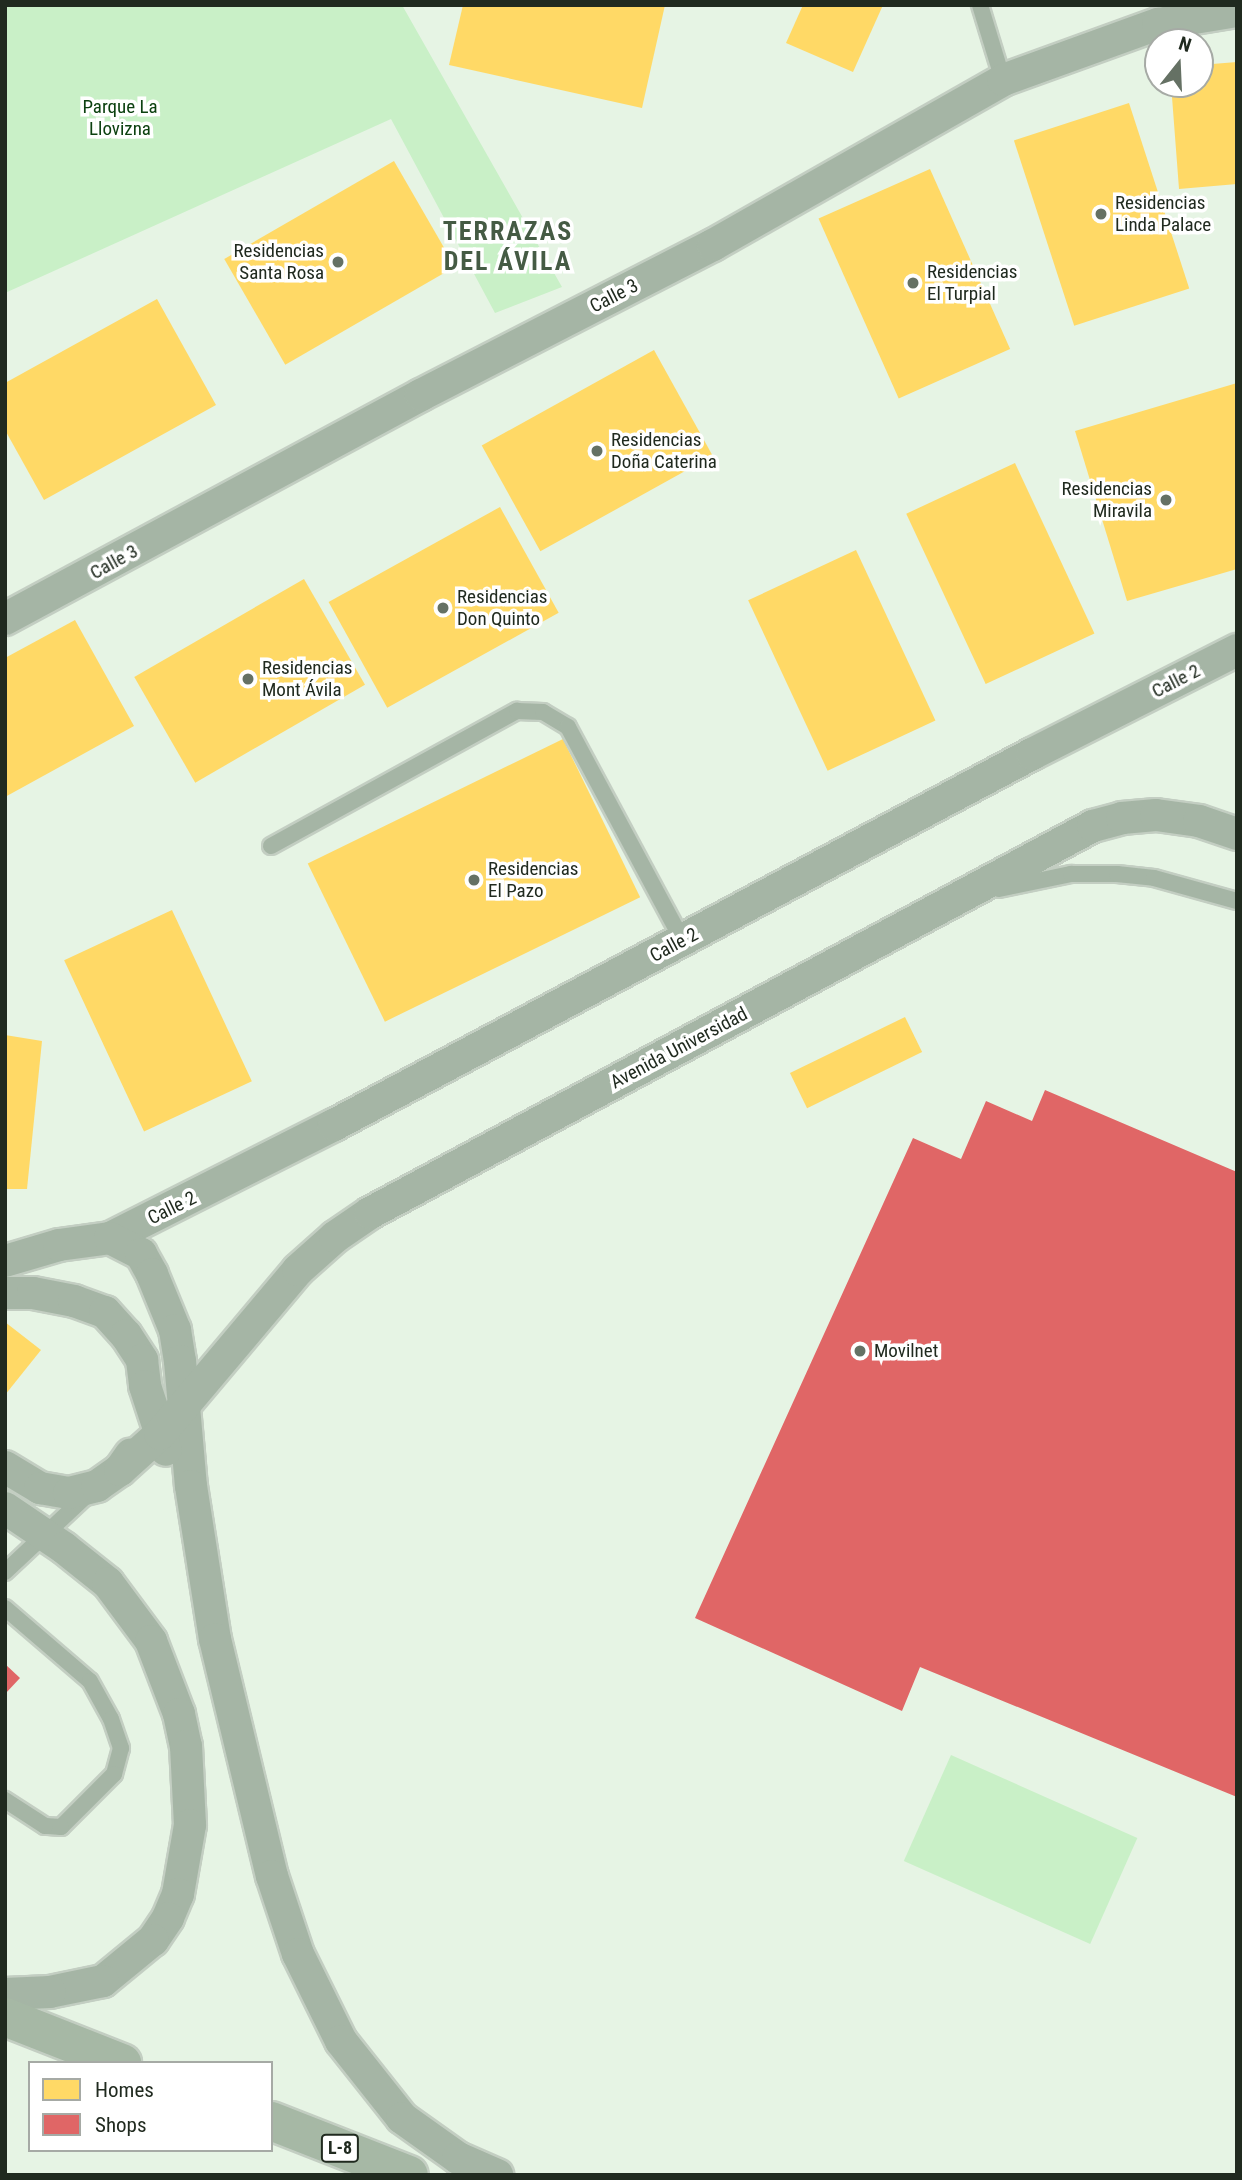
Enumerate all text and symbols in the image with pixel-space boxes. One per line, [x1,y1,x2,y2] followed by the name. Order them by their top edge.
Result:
[1144,28,1214,98] north arrow
[1176,32,1194,57] text: N
[82,96,158,140] park label: Parque La Llovizna
[1115,192,1211,236] place label: Residencias Linda Palace
[1093,206,1109,222] marker: Residencias Linda Palace
[444,216,572,278] district label: TERRAZAS DEL ÁVILA
[234,240,324,284] place label: Residencias Santa Rosa
[330,254,346,270] marker: Residencias Santa Rosa
[927,261,1017,305] place label: Residencias El Turpial
[586,274,642,318] street label: Calle 3
[905,275,921,291] marker: Residencias El Turpial
[611,429,717,473] place label: Residencias Doña Caterina
[589,443,605,459] marker: Residencias Doña Caterina
[1062,478,1152,522] place label: Residencias Miravila
[1158,492,1174,508] marker: Residencias Miravila
[86,540,142,584] street label: Calle 3
[457,586,547,630] place label: Residencias Don Quinto
[435,600,451,616] marker: Residencias Don Quinto
[262,657,352,701] place label: Residencias Mont Ávila
[1148,659,1204,703] street label: Calle 2
[240,671,256,687] marker: Residencias Mont Ávila
[488,858,578,902] place label: Residencias El Pazo
[466,872,482,888] marker: Residencias El Pazo
[646,923,702,967] street label: Calle 2
[607,1002,751,1094] street label: Avenida Universidad
[144,1187,200,1229] street label: Calle 2
[874,1340,938,1362] place label: Movilnet
[852,1343,868,1359] marker: Movilnet
[28,2061,273,2152] legend
[95,2078,154,2102] text: Homes
[95,2113,147,2137] text: Shops
[321,2134,359,2162] road number: L-8

